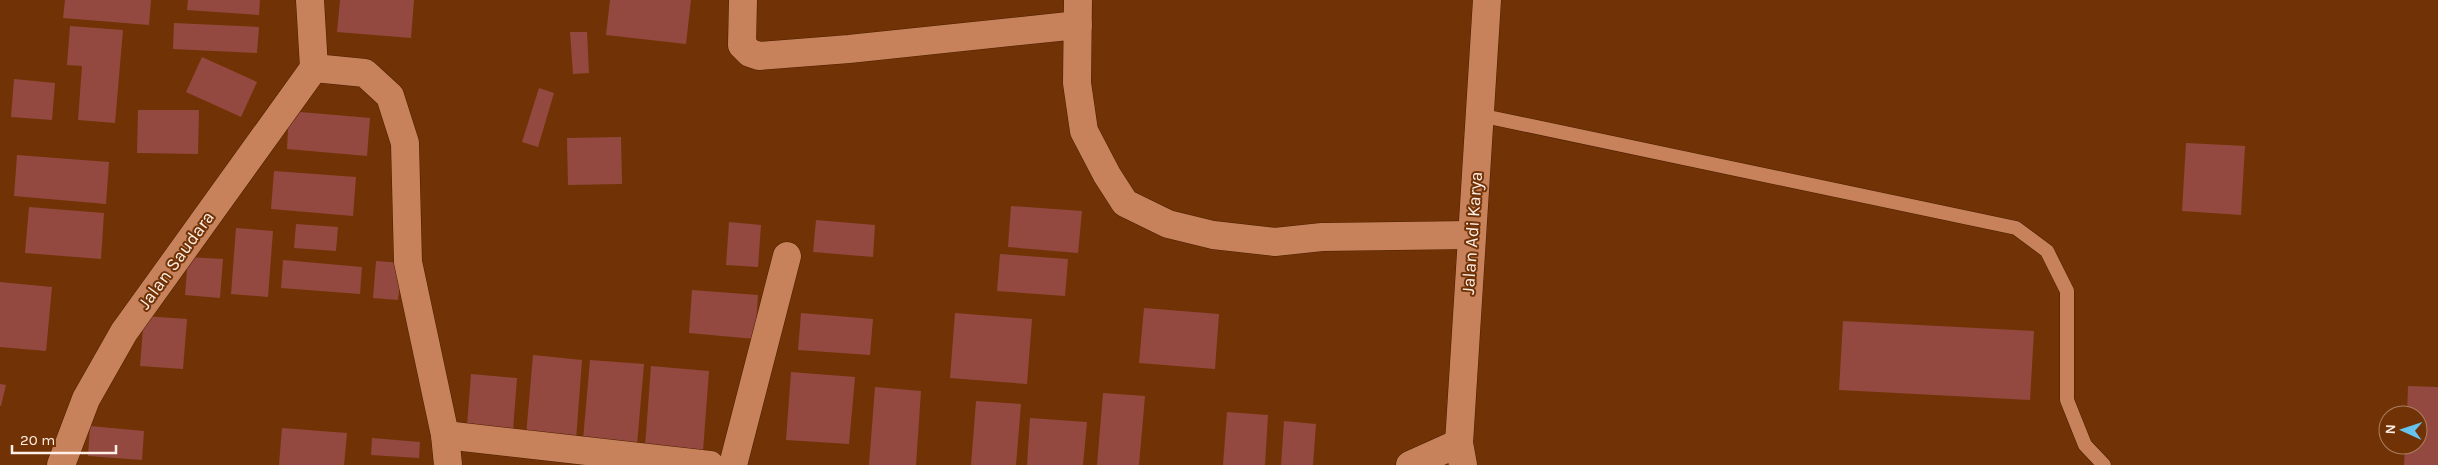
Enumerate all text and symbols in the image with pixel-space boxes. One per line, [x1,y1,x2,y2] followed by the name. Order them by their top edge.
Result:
[1457,171,1487,295] street label: Jalan Adi Karya
[133,207,219,313] street label: Jalan Saudara
[2378,405,2428,455] north arrow
[12,422,116,454] scale bar
[2382,424,2399,435] text: N
[20,431,55,449] text: 20 m

